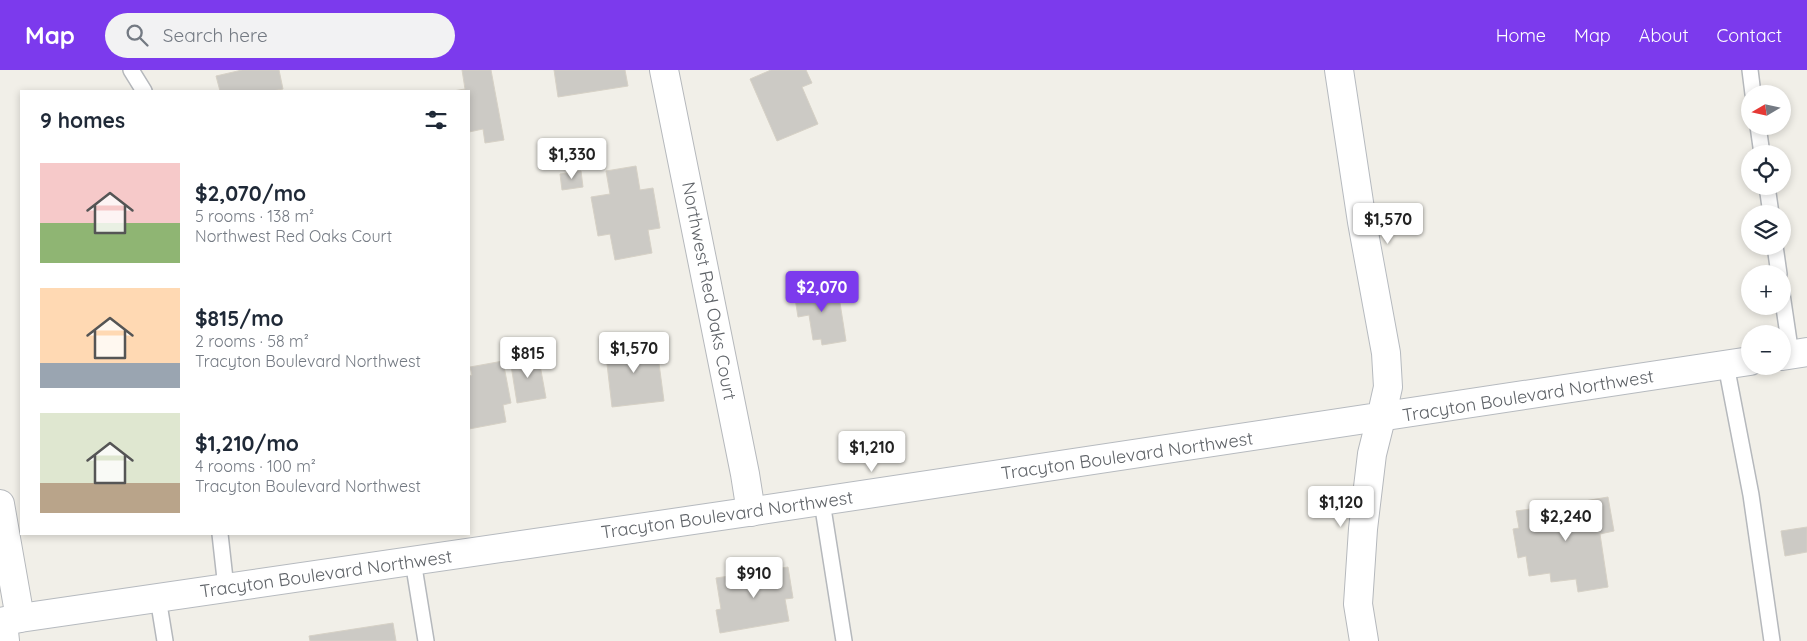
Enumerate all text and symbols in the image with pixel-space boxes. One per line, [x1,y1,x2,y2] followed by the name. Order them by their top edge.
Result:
[105,13,455,58] search box
[25,20,75,50] text: Map
[123,21,151,49] icon: search
[163,23,268,47] text: Search here
[1496,24,1546,47] text: Home
[1574,24,1611,47] text: Map
[1639,24,1689,47] text: About
[1717,24,1782,47] text: Contact
[1741,85,1791,135] north arrow
[1741,85,1791,375] map controls
[422,106,450,134] icon: filters
[40,107,125,133] text: 9 homes
[531,138,613,180] pin: $1,330
[548,144,596,164] text: $1,330
[1741,145,1791,195] button: locate
[195,180,306,206] text: $2,070/mo
[677,180,742,402] street label: Northwest Red Oaks Court
[80,183,140,243] icon: home
[1347,202,1429,245] pin: $1,570
[1741,205,1791,255] button: layers
[195,206,314,226] text: 5 rooms · 138 m²
[1364,209,1412,229] text: $1,570
[195,226,392,246] text: Northwest Red Oaks Court
[1741,265,1791,315] button: +
[781,270,863,313] pin: $2,070
[797,277,847,297] text: $2,070
[195,305,284,331] text: $815/mo
[80,308,140,368] icon: home
[1741,325,1791,375] button: −
[195,331,309,351] text: 2 rooms · 58 m²
[593,332,675,374] pin: $1,570
[498,336,558,379] pin: $815
[610,338,658,358] text: $1,570
[511,343,545,363] text: $815
[195,351,421,371] text: Tracyton Boulevard Northwest
[1401,364,1655,427] street label: Tracyton Boulevard Northwest
[999,426,1254,485] street label: Tracyton Boulevard Northwest
[195,430,299,456] text: $1,210/mo
[831,430,913,473] pin: $1,210
[80,433,140,493] icon: home
[849,437,895,457] text: $1,210
[195,456,316,476] text: 4 rooms · 100 m²
[195,476,421,496] text: Tracyton Boulevard Northwest
[599,485,854,544] street label: Tracyton Boulevard Northwest
[1300,486,1382,528] pin: $1,120
[1319,492,1363,512] text: $1,120
[1525,500,1607,542] pin: $2,240
[1540,506,1592,526] text: $2,240
[198,544,453,603] street label: Tracyton Boulevard Northwest
[724,556,784,599] pin: $910
[737,563,771,583] text: $910

